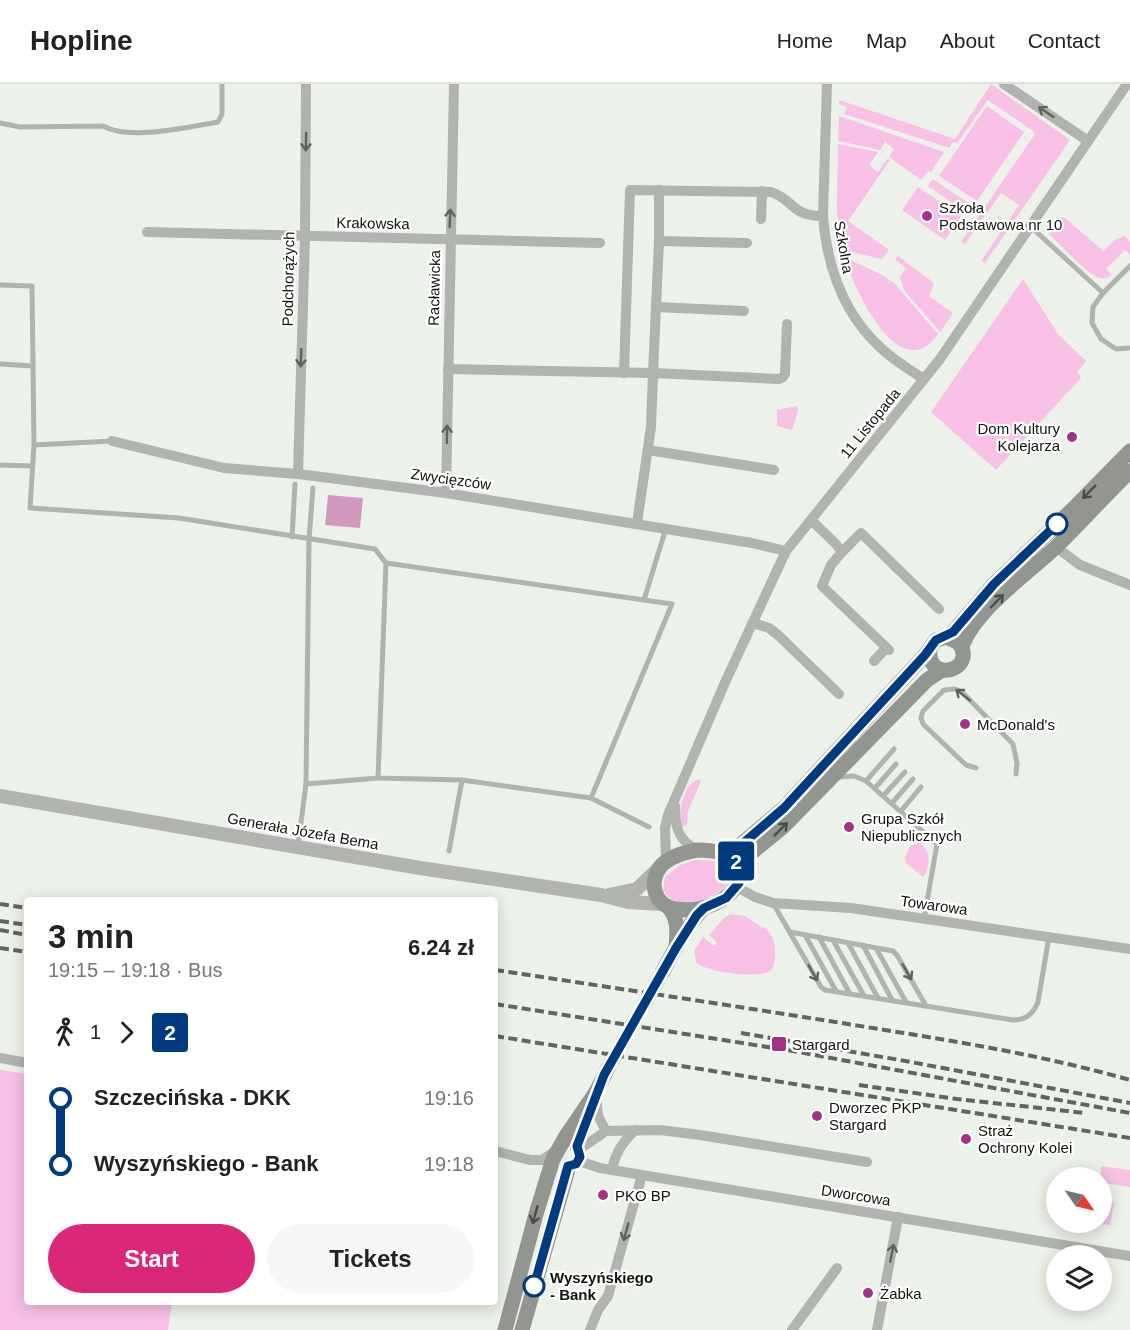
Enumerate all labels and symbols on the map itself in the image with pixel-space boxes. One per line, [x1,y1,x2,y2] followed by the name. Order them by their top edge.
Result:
[1038,106,1055,119] one-way arrow
[300,132,312,152] one-way arrow
[939,199,1062,233] place label: Szkoła Podstawowa nr 10
[444,209,456,229] one-way arrow
[920,209,934,223] marker: Szkoła Podstawowa nr 10
[336,214,410,232] street label: Krakowska
[831,219,857,275] street label: Szkolna
[279,231,297,327] street label: Podchorążych
[425,249,443,326] street label: Racławicka
[296,348,307,368] one-way arrow
[837,384,904,461] street label: 11 Listopada
[977,420,1061,454] place label: Dom Kultury Kolejarza
[441,425,453,445] one-way arrow
[1065,430,1079,444] marker: Dom Kultury Kolejarza
[410,465,492,493] street label: Zwycięzców
[1082,485,1096,500] one-way arrow
[1046,513,1068,535] unlabelled marker
[990,593,1004,608] one-way arrow
[955,689,971,702] one-way arrow
[977,716,1055,733] place label: McDonald's
[958,717,972,731] marker: McDonald's
[226,809,381,853] street label: Generała Józefa Bema
[861,810,962,844] place label: Grupa Szkół Niepublicznych
[842,820,856,834] marker: Grupa Szkół Niepublicznych
[774,821,788,836] one-way arrow
[716,842,756,880] line badge: 2
[899,892,969,918] street label: Towarowa
[901,963,913,980] one-way arrow
[807,964,819,981] one-way arrow
[770,1035,788,1053] marker: Stargard
[792,1036,850,1053] place label: Stargard
[829,1099,922,1133] place label: Dworzec PKP Stargard
[810,1109,824,1123] marker: Dworzec PKP Stargard
[978,1122,1072,1156] place label: Straż Ochrony Kolei
[959,1132,973,1146] marker: Straż Ochrony Kolei
[1046,1167,1112,1233] north arrow
[820,1181,893,1209] street label: Dworcowa
[615,1187,671,1204] place label: PKO BP
[596,1188,610,1202] marker: PKO BP
[529,1205,541,1224] one-way arrow
[620,1222,631,1241] one-way arrow
[887,1244,898,1263] one-way arrow
[550,1269,653,1303] place label: Wyszyńskiego - Bank
[523,1275,545,1297] marker: Wyszyńskiego - Bank
[880,1285,922,1302] place label: Żabka
[861,1286,875,1300] marker: Żabka

